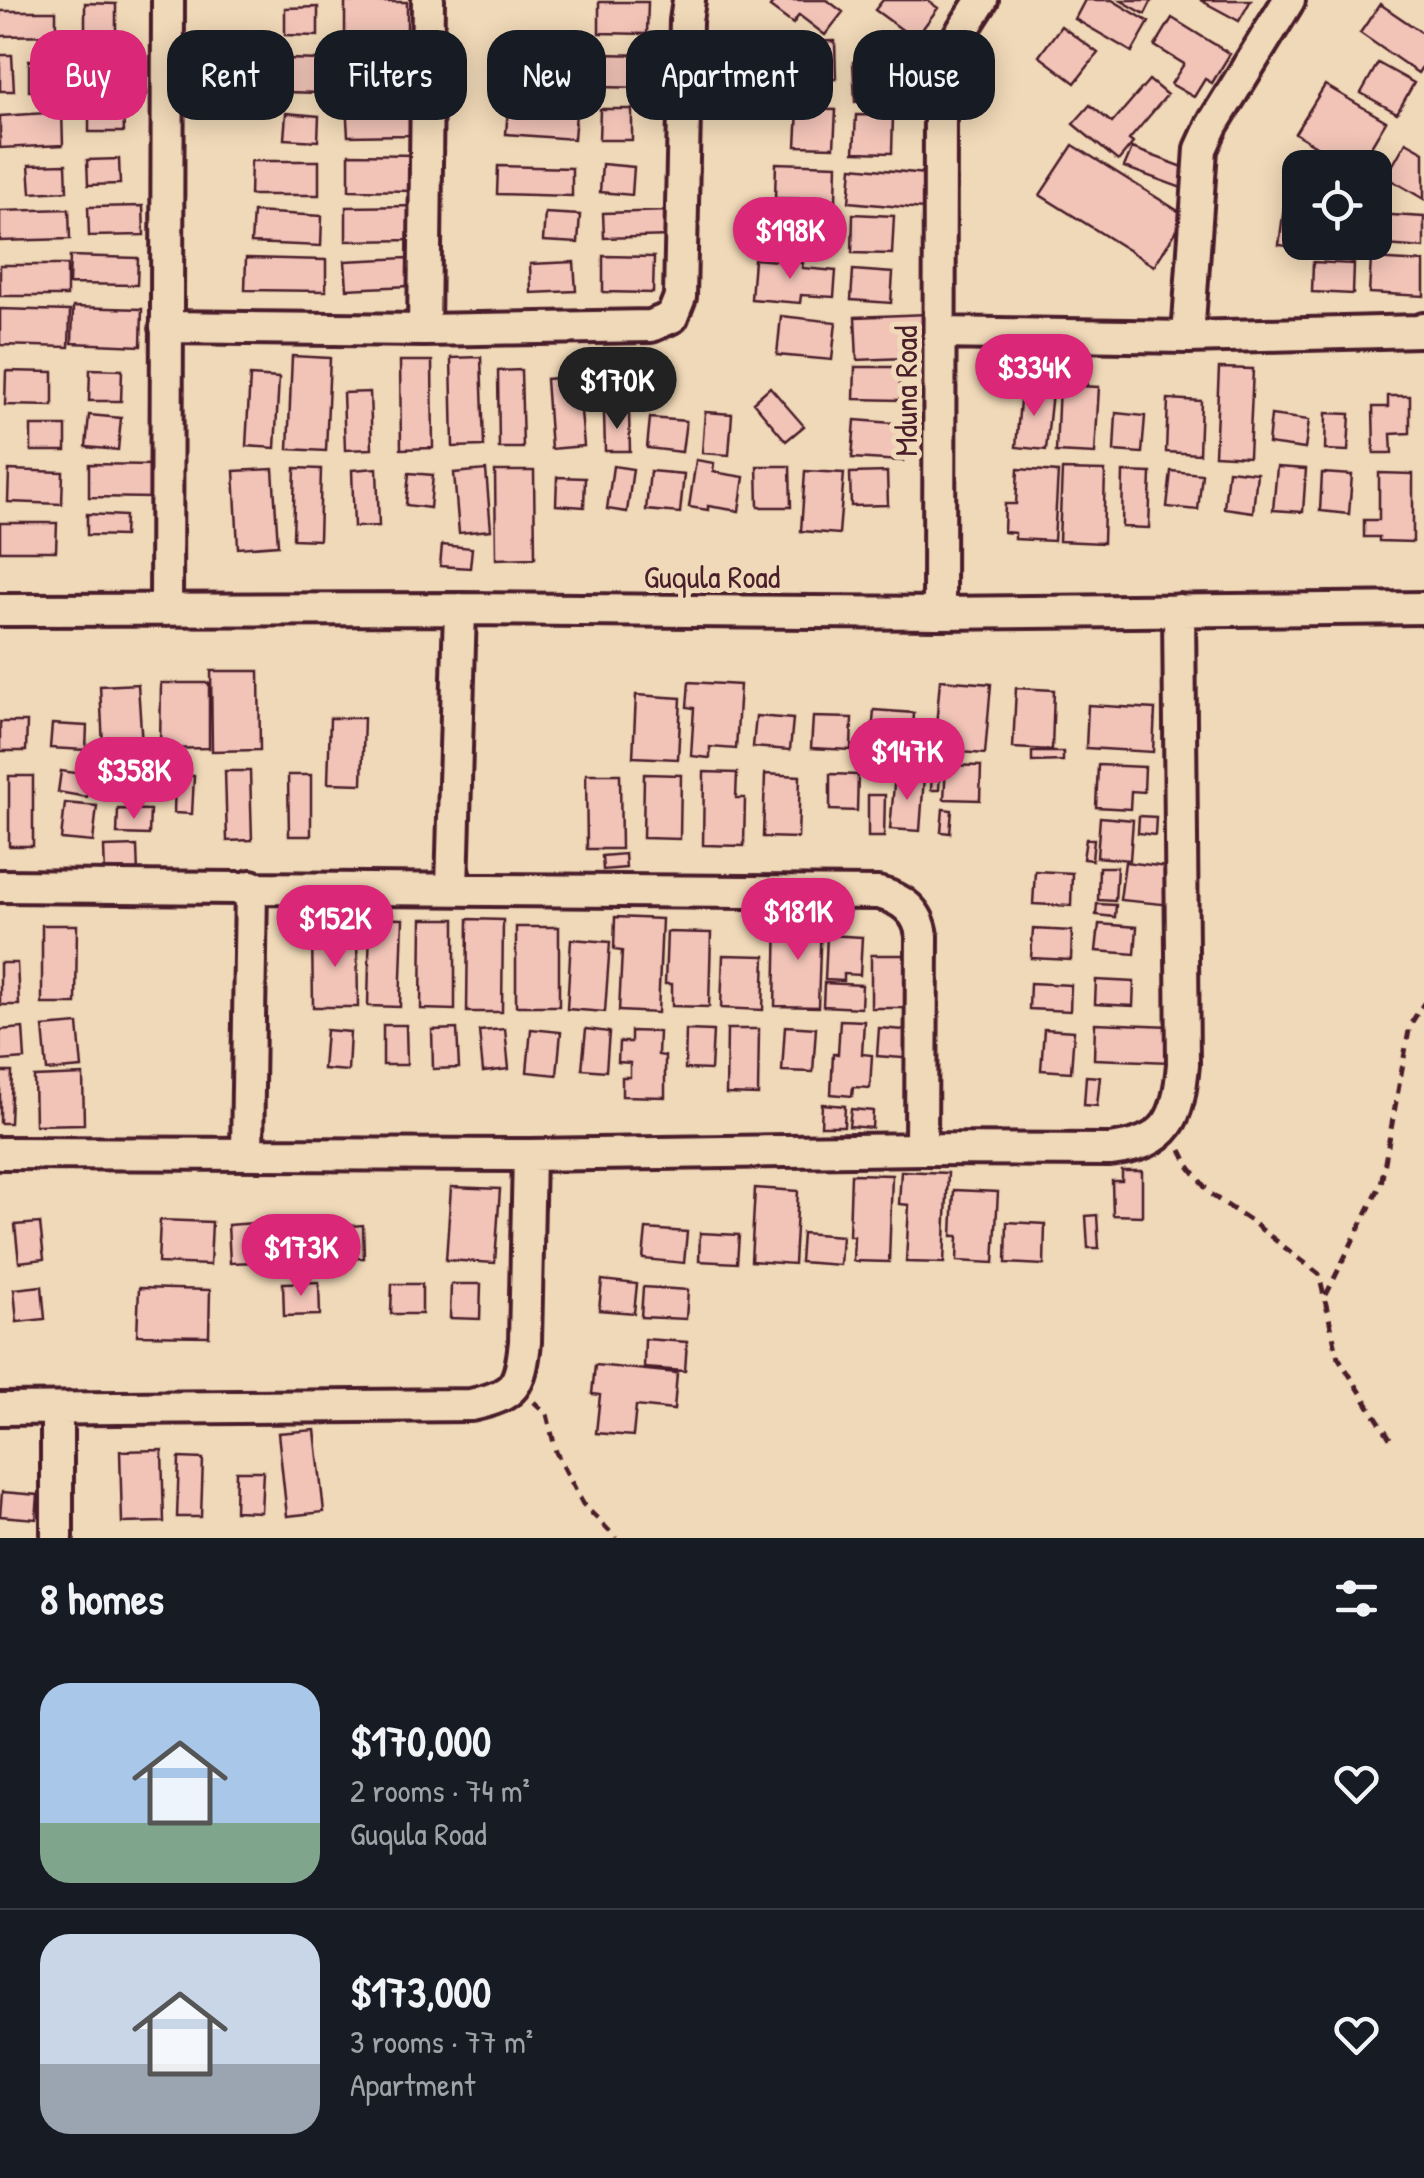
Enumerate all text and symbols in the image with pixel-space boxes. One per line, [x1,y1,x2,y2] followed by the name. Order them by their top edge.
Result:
[30,30,147,120] chip: Buy
[167,30,294,120] chip: Rent
[314,30,467,120] chip: Filters
[487,30,606,120] chip: New
[626,30,833,120] chip: Apartment
[853,30,995,120] chip: House
[1282,150,1392,260] map controls
[1282,150,1392,260] button: locate
[720,197,860,282] pin: $198K
[755,208,825,251] text: $198K
[884,325,927,457] street label: Mduna Road
[964,334,1104,419] pin: $334K
[997,345,1071,388] text: $334K
[547,347,687,432] pin: $170K
[580,358,654,401] text: $170K
[644,555,780,598] street label: Guqula Road
[837,718,977,803] pin: $147K
[871,729,943,772] text: $147K
[64,737,204,822] pin: $358K
[97,748,171,791] text: $358K
[728,878,868,963] pin: $181K
[265,885,405,970] pin: $152K
[763,889,833,932] text: $181K
[298,896,372,939] text: $152K
[231,1214,371,1299] pin: $173K
[264,1225,338,1268] text: $173K
[40,1570,164,1627] text: 8 homes
[1329,1571,1384,1626] icon: filters
[350,1712,491,1769] text: $170,000
[120,1723,240,1843] icon: home
[1329,1756,1384,1811] icon: heart
[350,1769,530,1812] text: 2 rooms · 74 m²
[350,1812,487,1855] text: Guqula Road
[350,1963,491,2020] text: $173,000
[120,1974,240,2094] icon: home
[1329,2007,1384,2062] icon: heart
[350,2020,533,2063] text: 3 rooms · 77 m²
[350,2063,475,2106] text: Apartment

